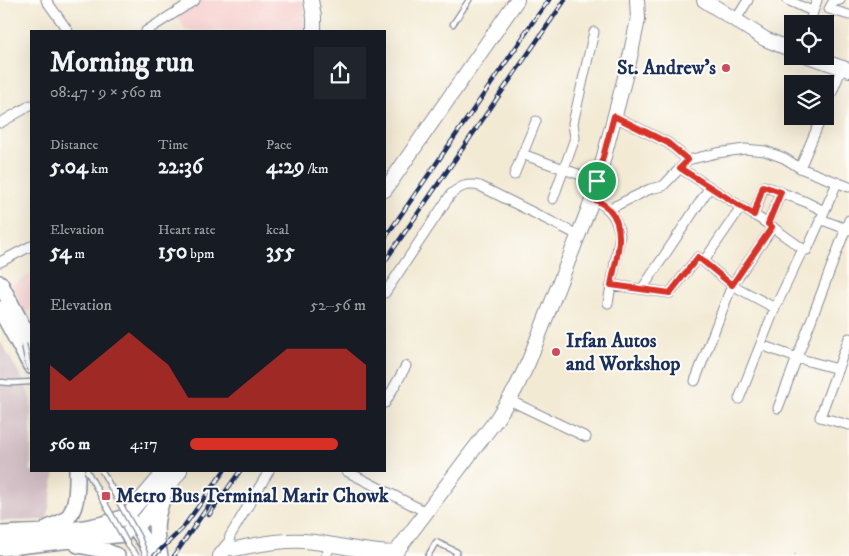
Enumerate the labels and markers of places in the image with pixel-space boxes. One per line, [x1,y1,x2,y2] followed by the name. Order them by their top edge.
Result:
[617,56,716,81] place label: St. Andrew's
[720,62,732,74] marker: St. Andrew's
[576,160,618,202] pin
[566,329,680,377] place label: Irfan Autos and Workshop
[550,346,562,358] marker: Irfan Autos and Workshop
[116,484,390,509] place label: Metro Bus Terminal Marir Chowk
[100,490,112,502] marker: Metro Bus Terminal Marir Chowk

